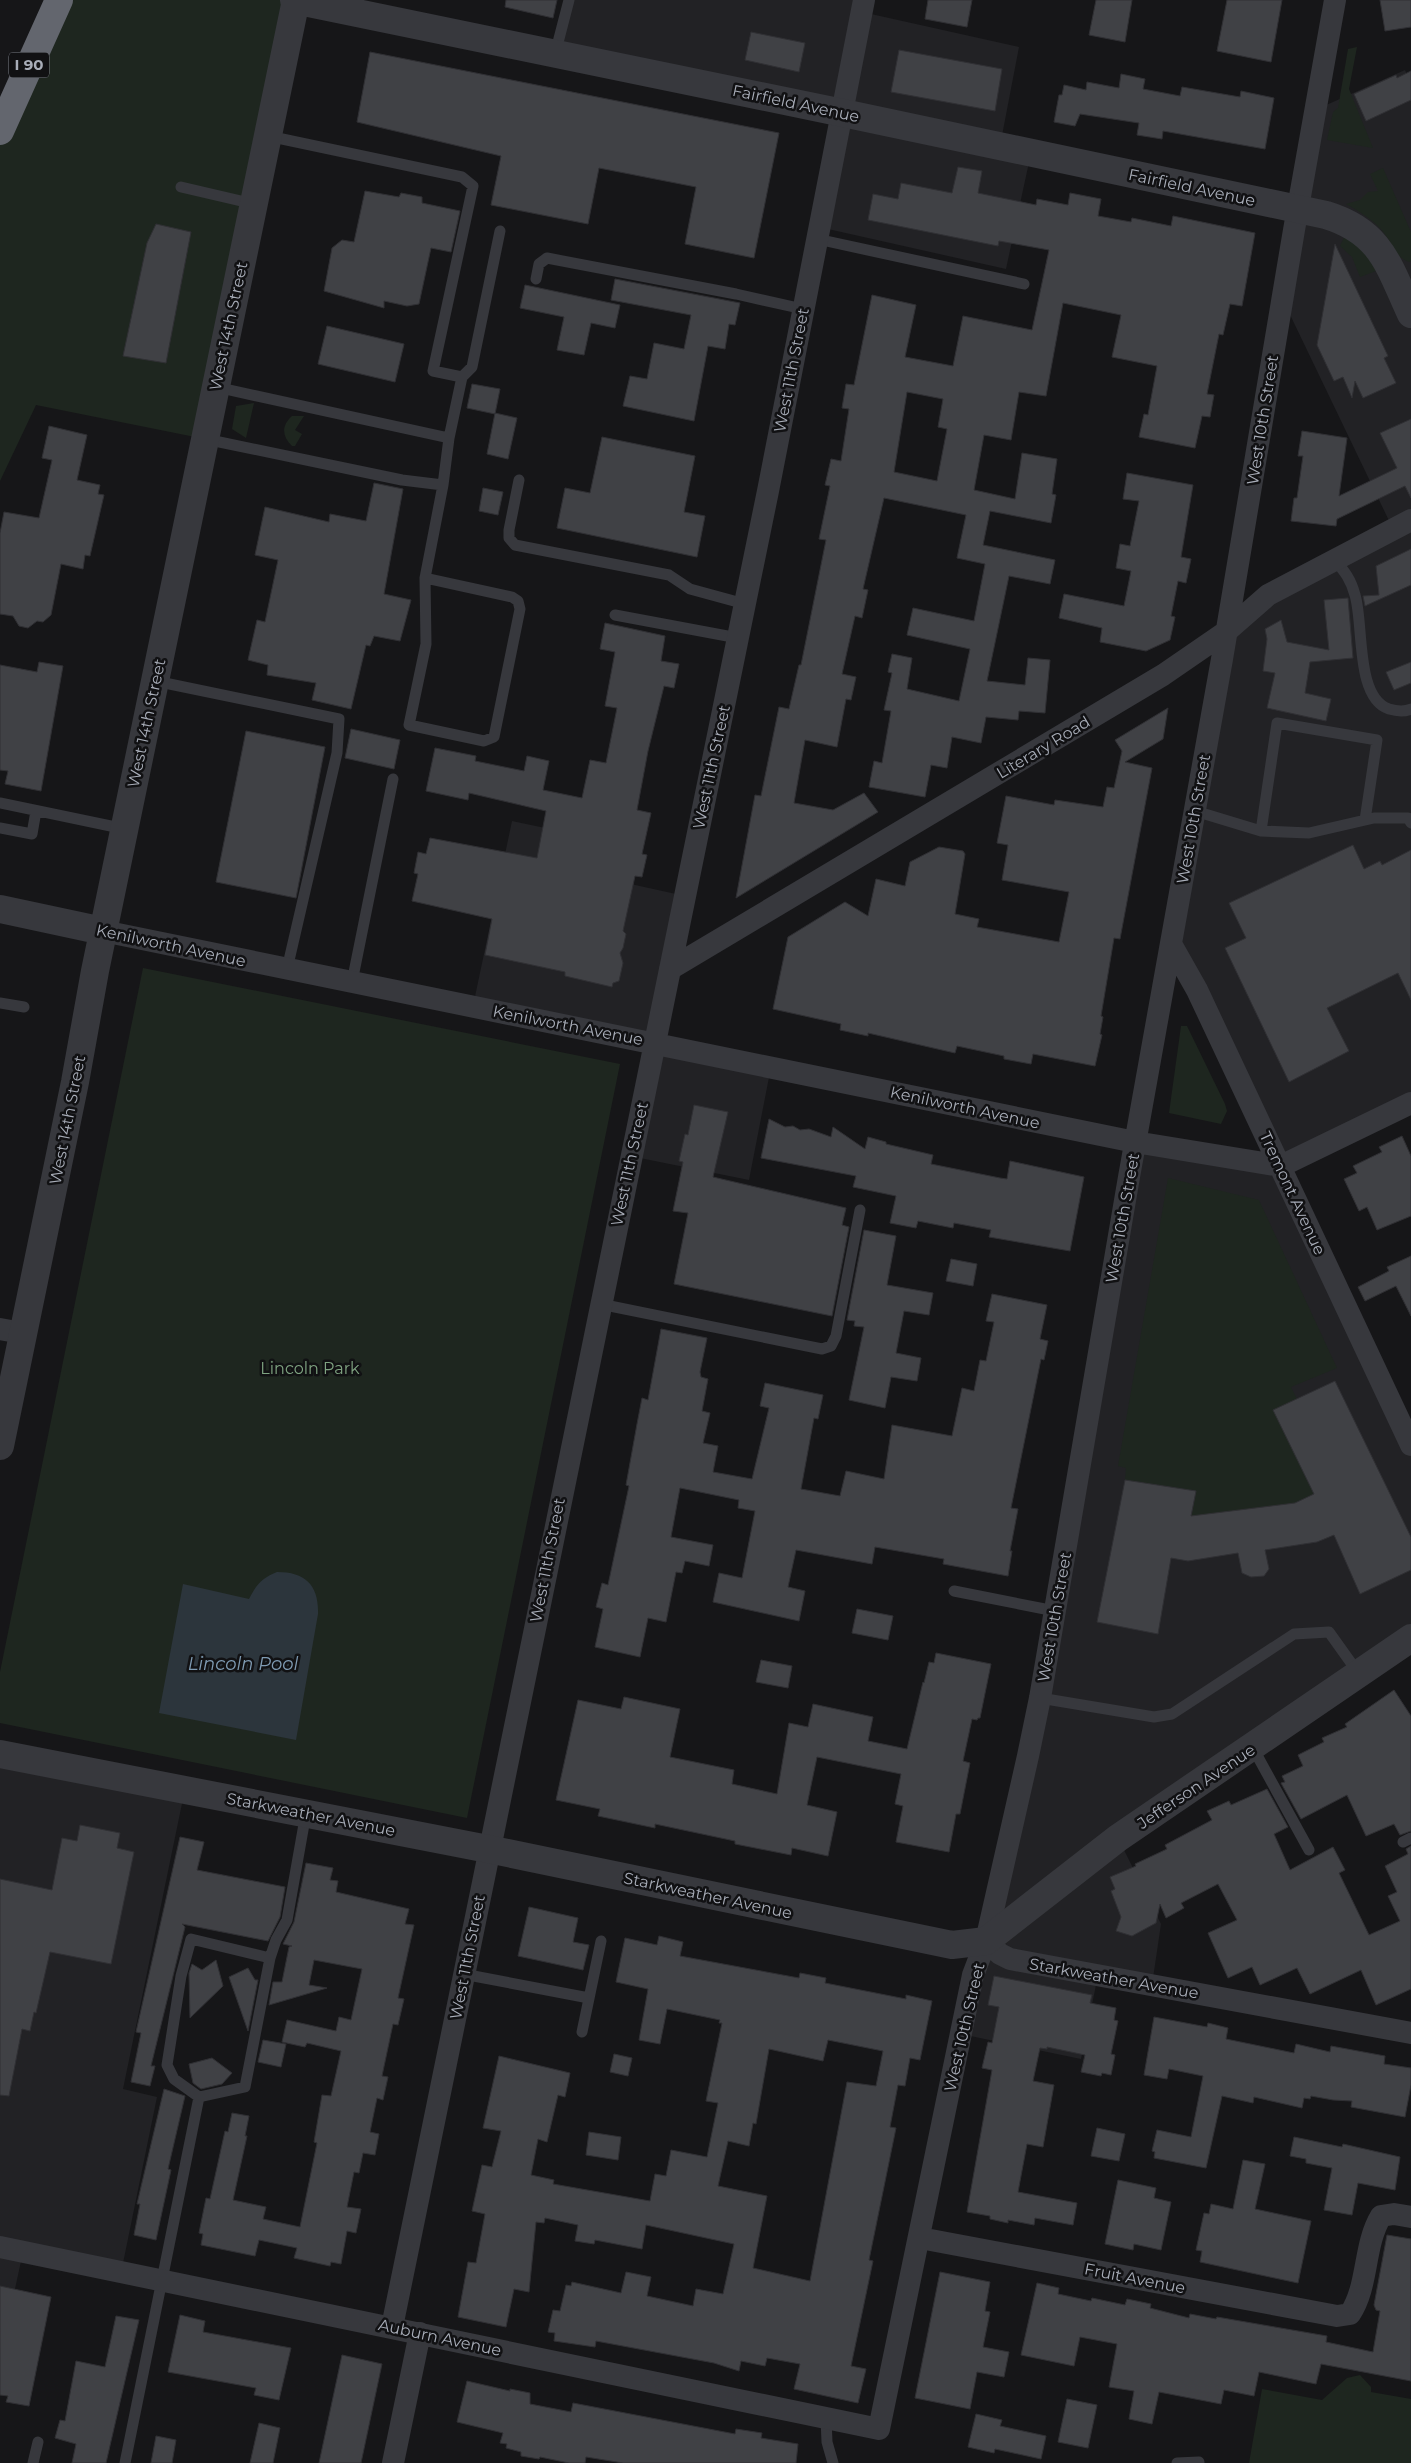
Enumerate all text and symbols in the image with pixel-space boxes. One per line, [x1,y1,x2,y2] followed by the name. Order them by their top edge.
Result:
[9,52,49,78] road number: I 90
[731,81,861,126] street label: Fairfield Avenue
[1127,165,1257,210] street label: Fairfield Avenue
[206,259,252,392] street label: West 14th Street
[770,306,813,434] street label: West 11th Street
[1243,353,1282,486] street label: West 10th Street
[124,656,170,789] street label: West 14th Street
[689,703,734,831] street label: West 11th Street
[993,712,1093,783] street label: Literary Road
[1173,752,1214,885] street label: West 10th Street
[94,920,247,971] street label: Kenilworth Avenue
[491,1002,645,1049] street label: Kenilworth Avenue
[46,1053,89,1186] street label: West 14th Street
[888,1082,1041,1133] street label: Kenilworth Avenue
[607,1100,652,1228] street label: West 11th Street
[1256,1129,1329,1258] street label: Tremont Avenue
[1102,1151,1143,1284] street label: West 10th Street
[260,1359,360,1378] park label: Lincoln Park
[526,1496,569,1624] street label: West 11th Street
[1034,1550,1075,1683] street label: West 10th Street
[188,1653,299,1675] water label: Lincoln Pool
[1133,1740,1259,1833] street label: Jefferson Avenue
[225,1789,397,1840] street label: Starkweather Avenue
[622,1868,794,1923] street label: Starkweather Avenue
[446,1893,489,2021] street label: West 11th Street
[1028,1954,1200,2003] street label: Starkweather Avenue
[940,1960,989,2093] street label: West 10th Street
[1083,2259,1187,2298] street label: Fruit Avenue
[377,2315,503,2360] street label: Auburn Avenue

